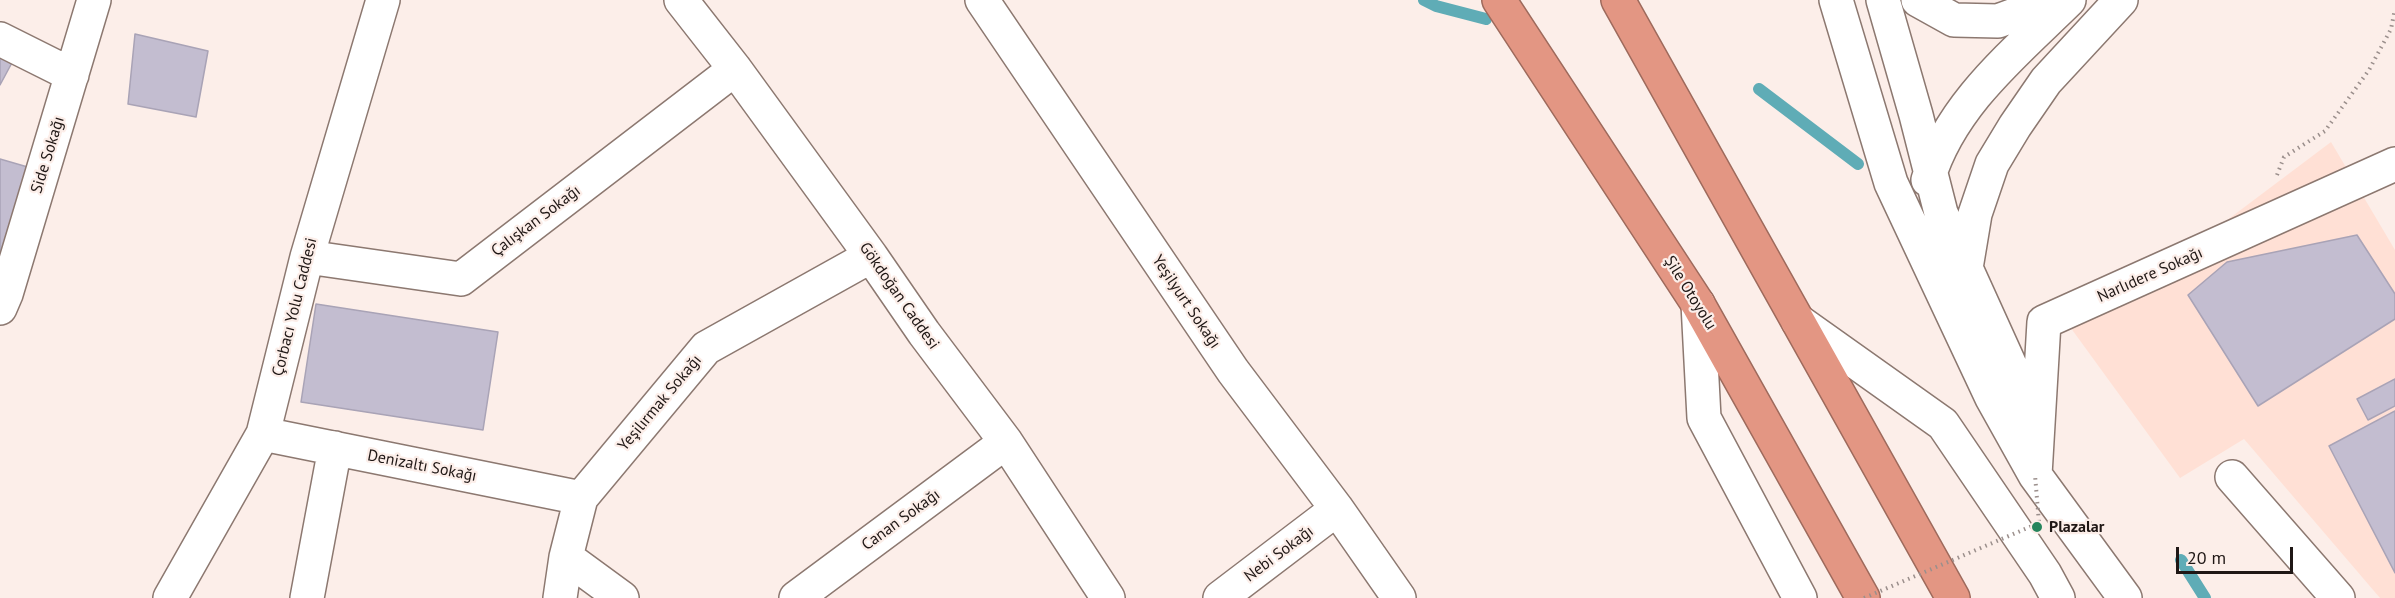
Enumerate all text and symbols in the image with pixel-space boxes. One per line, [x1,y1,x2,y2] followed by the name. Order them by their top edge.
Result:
[27,114,69,196] street label: Side Sokağı
[488,181,584,261] street label: Çalışkan Sokağı
[269,236,321,378] street label: Çorbacı Yolu Caddesi
[855,239,943,353] street label: Gökdoğan Caddesi
[2094,243,2206,307] street label: Narlıdere Sokağı
[1148,252,1224,352] street label: Yeşilyurt Sokağı
[1660,252,1720,334] street label: Şile Otoyolu
[614,351,706,455] street label: Yeşilırmak Sokağı
[366,446,478,486] street label: Denizaltı Sokağı
[858,485,944,555] street label: Canan Sokağı
[2049,517,2104,537] place label: Plazalar
[2030,520,2044,534] marker: Plazalar
[1241,522,1317,586] street label: Nebi Sokağı
[2179,535,2296,573] scale bar
[2187,546,2226,569] text: 20 m

